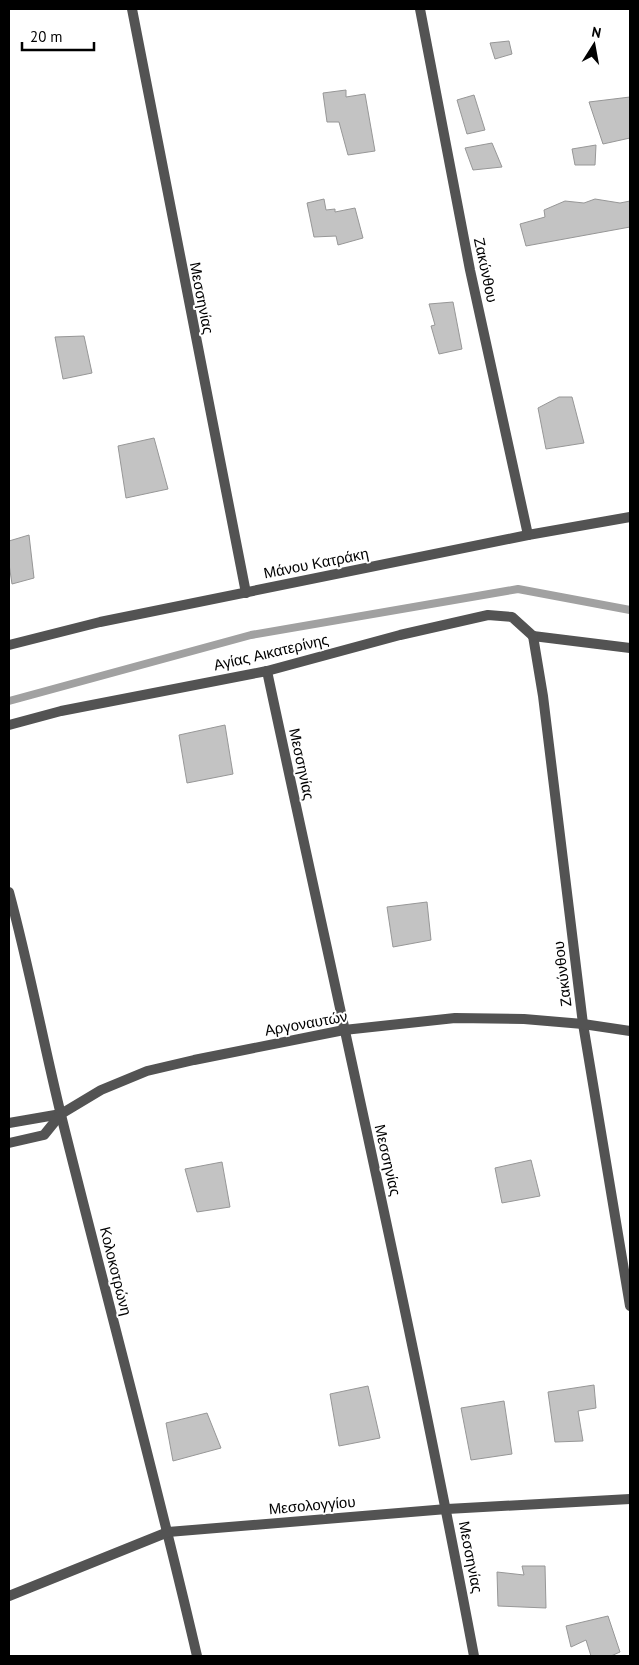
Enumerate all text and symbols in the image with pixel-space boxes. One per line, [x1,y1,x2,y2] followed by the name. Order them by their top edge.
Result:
[22,20,95,52] scale bar
[569,20,619,70] north arrow
[590,23,603,42] text: N
[30,27,63,46] text: 20 m
[470,236,502,304] street label: Ζακύνθου
[186,260,218,336] street label: Μεσσηνίας
[262,543,370,583] street label: Μάνου Κατράκη
[212,630,330,674] street label: Αγίας Αικατερίνης
[285,726,319,802] street label: Μεσσηνίας
[549,940,575,1008] street label: Ζακύνθου
[263,1006,349,1040] street label: Αργοναυτών
[371,1122,405,1198] street label: Μεσσηνίας
[96,1225,136,1317] street label: Κολοκοτρώνη
[268,1492,356,1518] street label: Μεσολογγίου
[455,1519,487,1595] street label: Μεσσηνίας

